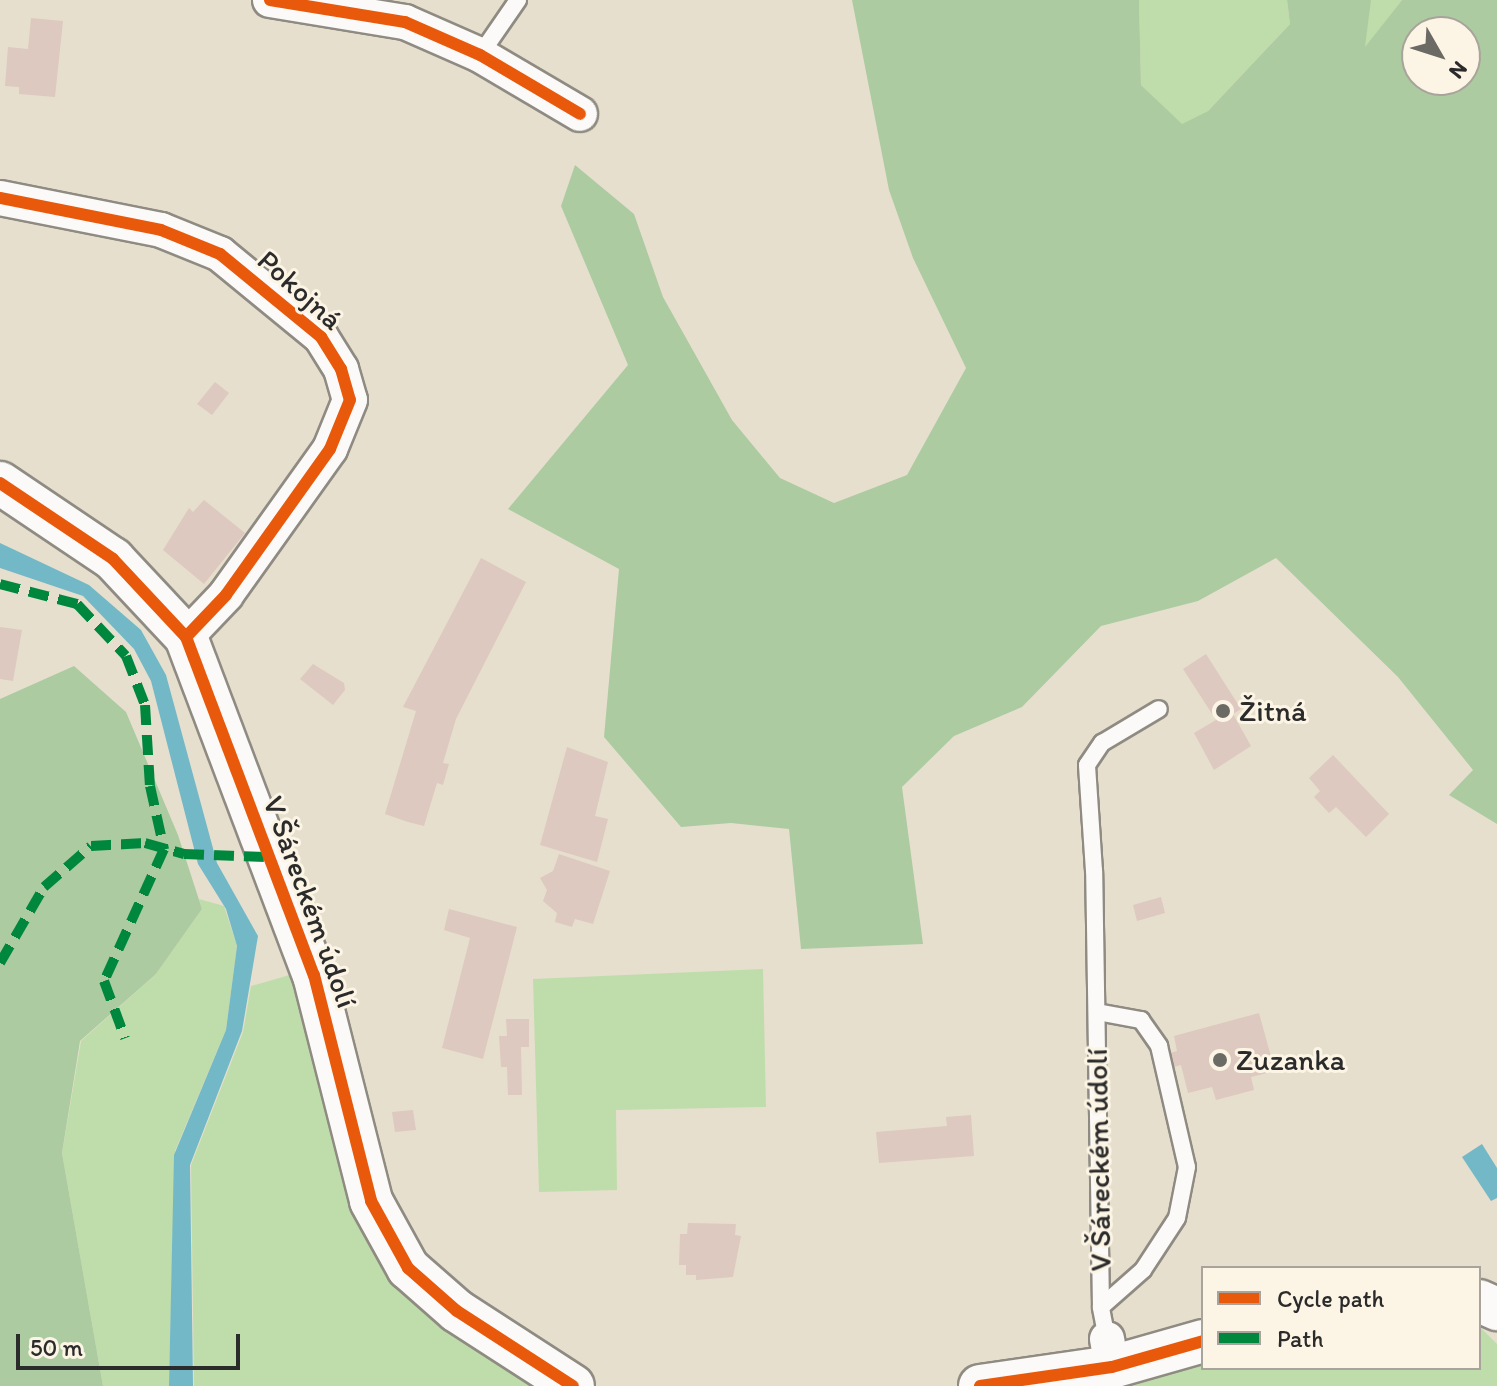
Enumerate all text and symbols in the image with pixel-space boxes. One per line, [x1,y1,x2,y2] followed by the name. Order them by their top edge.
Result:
[1401,16,1481,96] north arrow
[1443,56,1474,84] text: N
[250,242,350,338] street label: Pokojná
[1239,693,1307,729] place label: Žitná
[1214,702,1232,720] marker: Žitná
[255,791,365,1013] street label: V Šáreckém údolí
[1236,1042,1345,1078] place label: Zuzanka
[1079,1048,1119,1272] street label: V Šáreckém údolí
[1211,1051,1229,1069] marker: Zuzanka
[1201,1266,1481,1370] legend
[1277,1284,1384,1313] text: Cycle path
[20,1318,244,1368] scale bar
[1277,1324,1324,1353] text: Path
[30,1333,83,1362] text: 50 m

